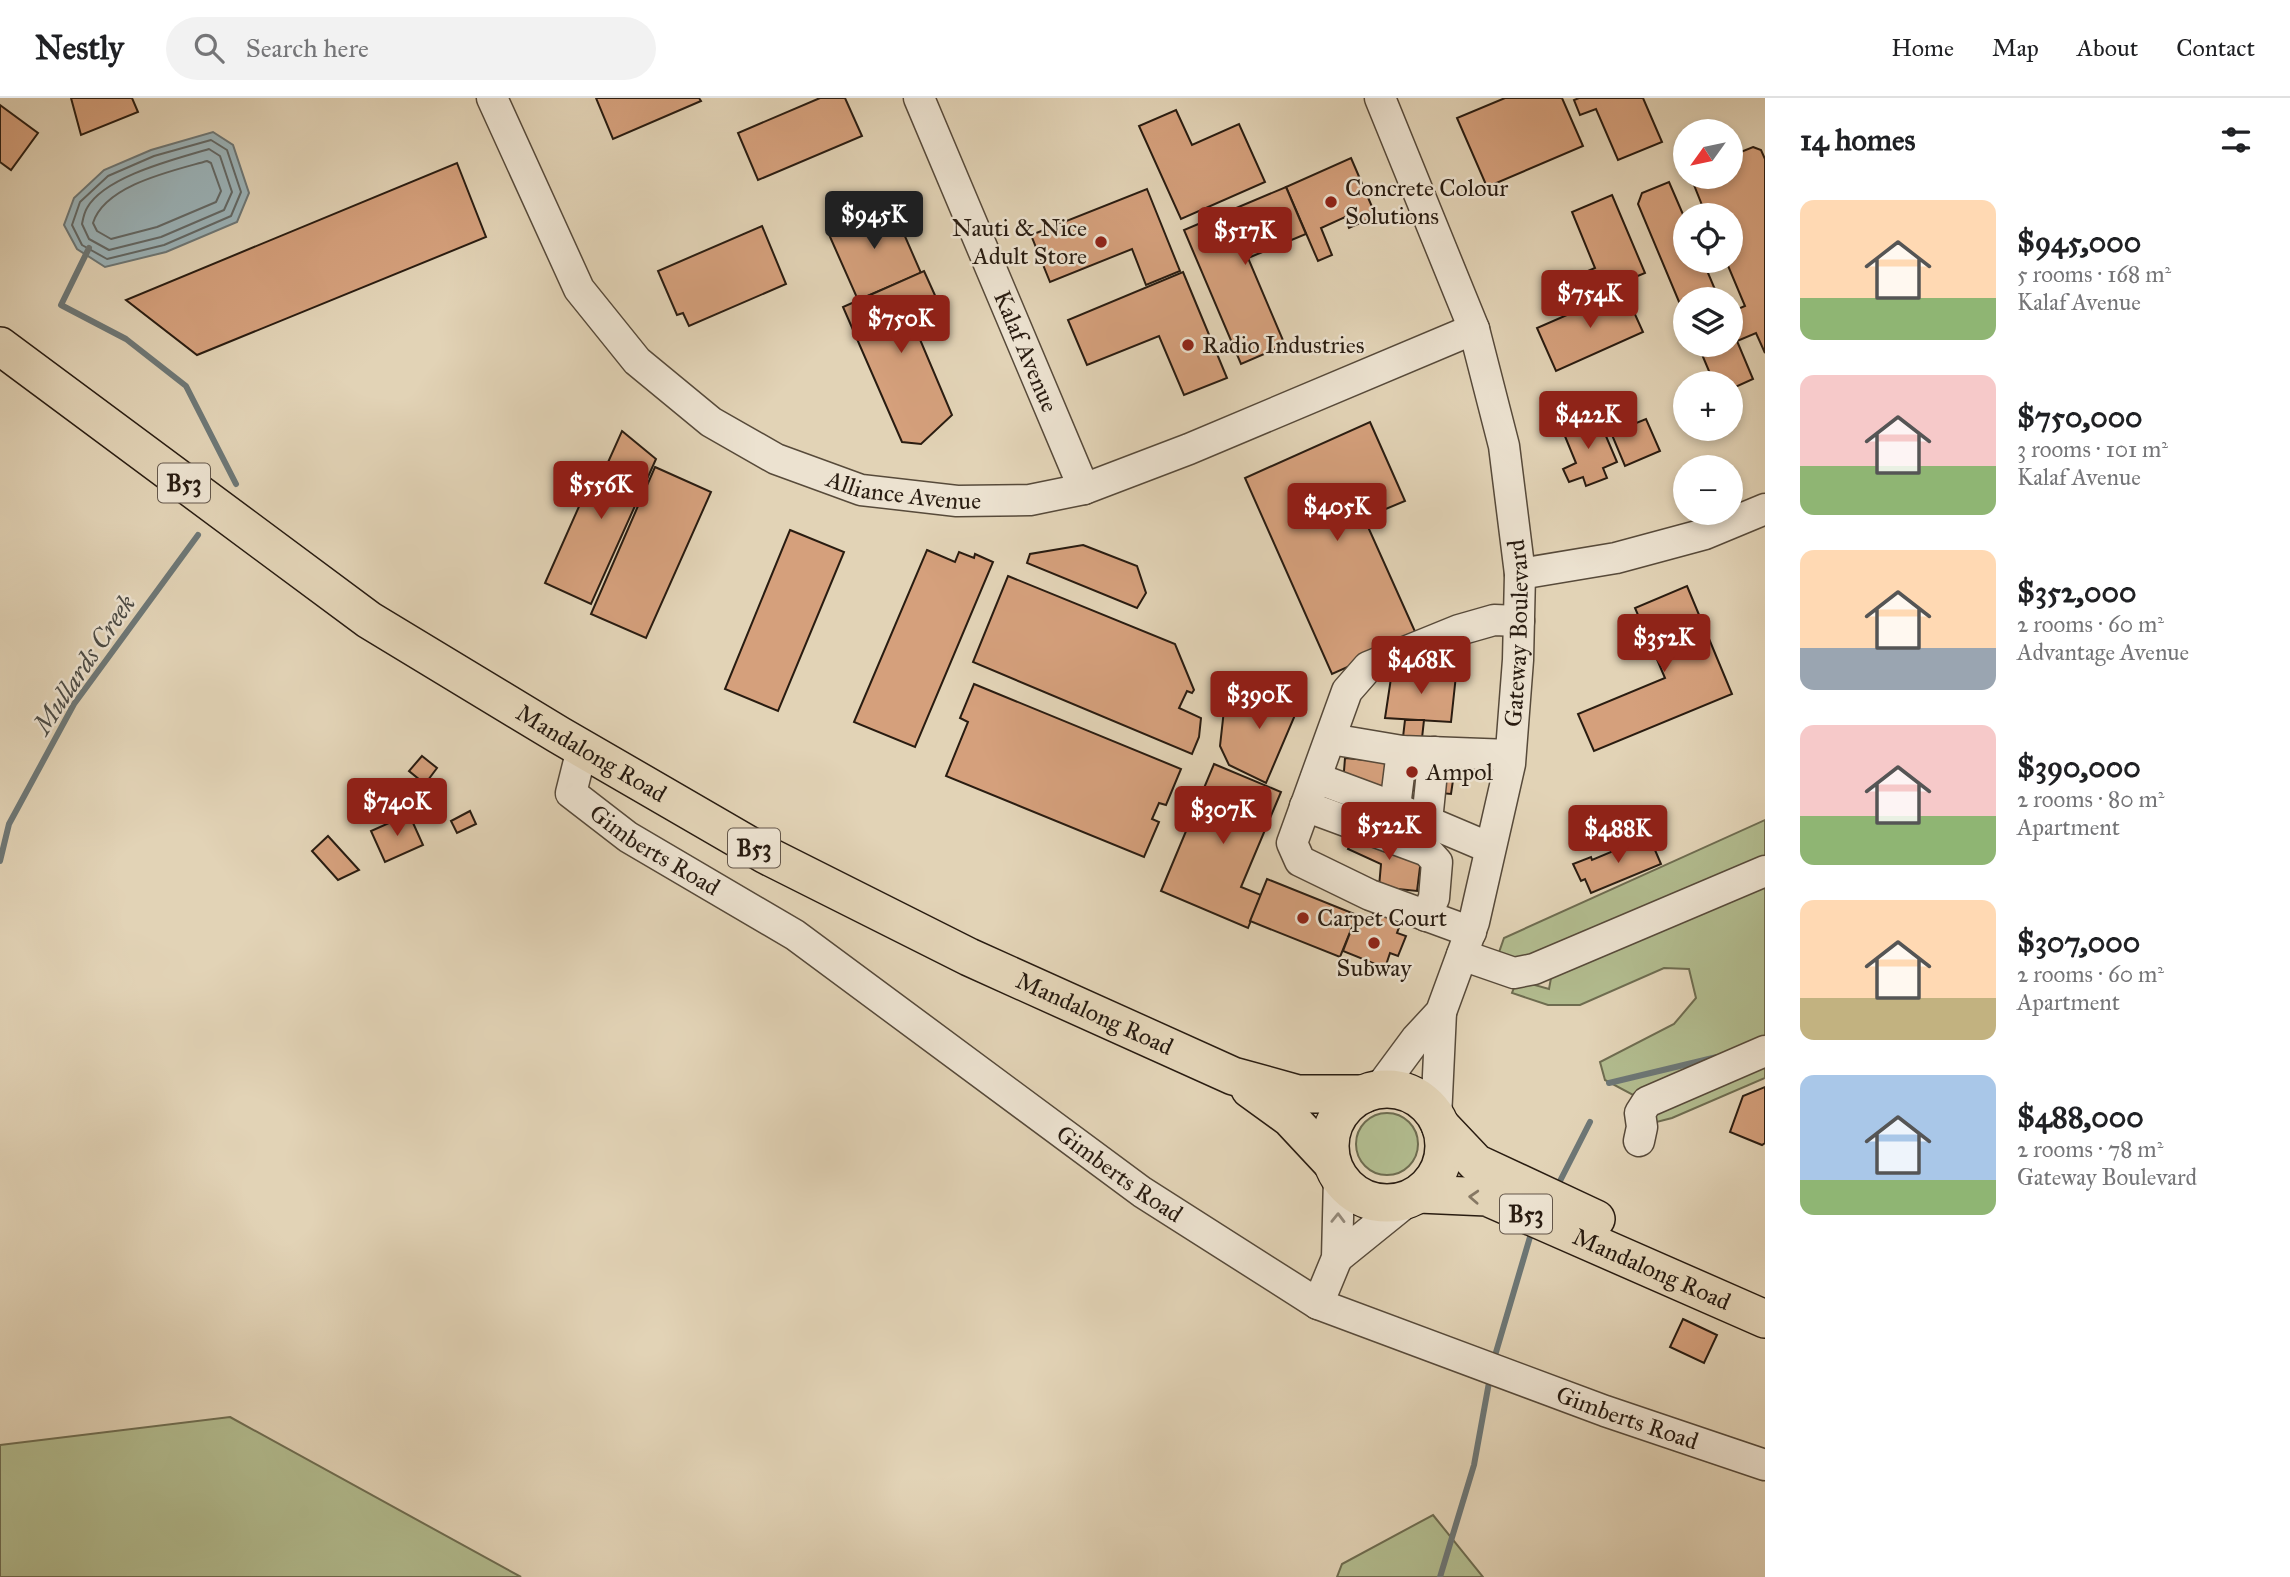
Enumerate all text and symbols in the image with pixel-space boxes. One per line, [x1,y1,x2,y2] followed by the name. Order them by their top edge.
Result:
[166,17,656,80] search box
[35,28,124,68] text: Nestly
[190,29,228,67] icon: search
[246,32,369,64] text: Search here
[1891,33,1954,63] text: Home
[1992,33,2039,63] text: Map
[2077,33,2138,63] text: About
[2176,33,2255,63] text: Contact
[1673,119,1743,189] north arrow
[1673,119,1743,525] map controls
[2217,121,2255,159] icon: filters
[1800,122,1915,158] text: 14 homes
[1345,173,1508,231] place label: Concrete Colour Solutions
[825,192,923,251] pin: $945K
[1323,194,1339,210] marker: Concrete Colour Solutions
[841,200,907,228] text: $945K
[1673,203,1743,273] button: locate
[1196,208,1294,267] pin: $517K
[952,213,1087,271] place label: Nauti & Nice Adult Store
[1214,216,1276,244] text: $517K
[2017,224,2141,260] text: $945,000
[1856,228,1940,312] icon: home
[1093,234,1109,250] marker: Nauti & Nice Adult Store
[2017,260,2171,288] text: 5 rooms · 168 m²
[1541,271,1639,330] pin: $754K
[1557,279,1623,307] text: $754K
[987,286,1065,417] street label: Kalaf Avenue
[1673,287,1743,357] button: layers
[2017,288,2141,316] text: Kalaf Avenue
[852,296,950,355] pin: $750K
[868,304,934,332] text: $750K
[1202,330,1365,360] place label: Radio Industries
[1180,337,1196,353] marker: Radio Industries
[1673,371,1743,441] button: +
[1539,392,1637,451] pin: $422K
[2017,399,2143,435] text: $750,000
[1555,400,1621,428] text: $422K
[1856,403,1940,487] icon: home
[2017,435,2168,463] text: 3 rooms · 101 m²
[1673,455,1743,525] button: −
[552,462,650,521] pin: $556K
[821,463,981,516] street label: Alliance Avenue
[2017,463,2141,491] text: Kalaf Avenue
[158,464,210,502] road number: B53
[569,470,633,498] text: $556K
[1288,484,1386,543] pin: $405K
[1303,492,1371,520] text: $405K
[1498,538,1535,728] street label: Gateway Boulevard
[2017,574,2137,610] text: $352,000
[1856,578,1940,662] icon: home
[24,588,143,742] water label: Mullards Creek
[2017,610,2164,638] text: 2 rooms · 60 m²
[1615,614,1713,674] pin: $352K
[1633,623,1695,651] text: $352K
[1372,636,1470,696] pin: $468K
[2017,638,2189,666] text: Advantage Avenue
[1388,645,1454,673] text: $468K
[1210,672,1308,731] pin: $390K
[1226,680,1292,708] text: $390K
[511,698,672,809] street label: Mandalong Road
[2017,749,2141,785] text: $390,000
[1856,753,1940,837] icon: home
[1425,757,1494,787] place label: Ampol
[1404,764,1420,780] marker: Ampol
[348,778,446,838] pin: $740K
[2017,785,2164,813] text: 2 rooms · 80 m²
[1174,786,1272,846] pin: $307K
[363,787,431,815] text: $740K
[1191,795,1255,823] text: $307K
[584,798,725,903] street label: Gimberts Road
[1340,802,1438,862] pin: $522K
[1569,806,1667,865] pin: $488K
[1357,811,1421,839] text: $522K
[2017,813,2120,841] text: Apartment
[1584,814,1652,842] text: $488K
[728,828,780,868] road number: B53
[1317,903,1448,933] place label: Carpet Court
[1295,910,1311,926] marker: Carpet Court
[2017,924,2140,960] text: $307,000
[1856,928,1940,1012] icon: home
[1366,935,1382,951] marker: Subway
[1337,953,1412,983] place label: Subway
[2017,960,2164,988] text: 2 rooms · 60 m²
[1011,965,1178,1062] street label: Mandalong Road
[2017,988,2120,1016] text: Apartment
[2017,1099,2144,1135] text: $488,000
[1856,1103,1940,1187] icon: home
[1050,1119,1188,1229] street label: Gimberts Road
[2017,1135,2163,1163] text: 2 rooms · 78 m²
[2017,1163,2197,1191] text: Gateway Boulevard
[1468,1189,1479,1204] one-way arrow
[1500,1194,1552,1233] road number: B53
[1330,1212,1346,1223] one-way arrow
[1568,1222,1735,1317] street label: Mandalong Road
[1552,1379,1702,1456] street label: Gimberts Road

